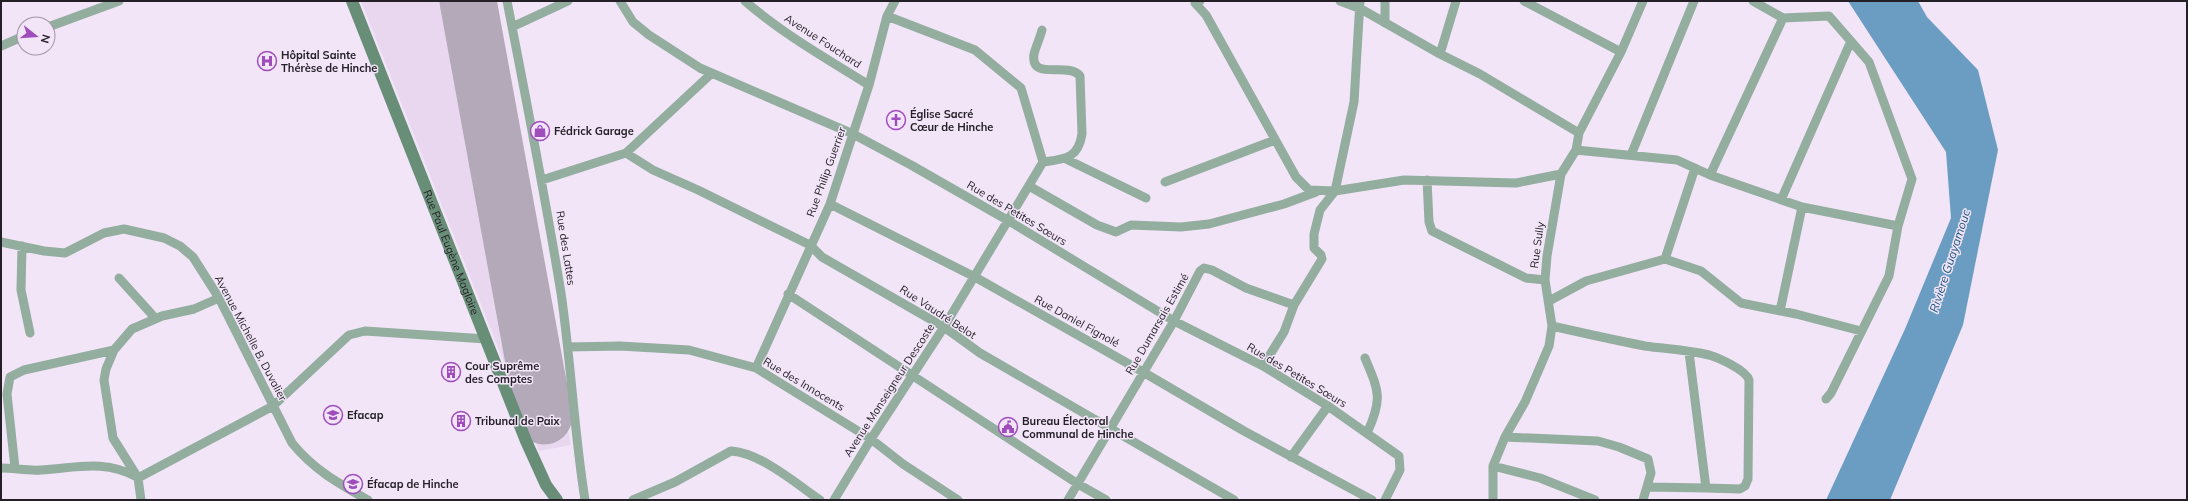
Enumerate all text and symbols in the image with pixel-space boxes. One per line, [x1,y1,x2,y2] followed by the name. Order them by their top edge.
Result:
[782,11,864,71] street label: Avenue Fouchard
[16,16,56,56] north arrow
[38,33,53,45] text: N
[281,48,377,75] place label: Hôpital Sainte Thérèse de Hinche
[256,50,278,72] hospital icon: Hôpital Sainte Thérèse de Hinche
[910,107,993,134] place label: Église Sacré Cœur de Hinche
[885,109,907,131] church icon: Église Sacré Cœur de Hinche
[529,120,551,142] shop icon: Fédrick Garage
[554,124,634,138] place label: Fédrick Garage
[803,125,849,219] street label: Rue Philip Guerrier
[965,178,1069,248] street label: Rue des Petites Sœurs
[420,188,482,317] street label: Rue Paul Eugène Magloire
[1926,207,1973,314] water label: Rivière Guayamouc
[553,210,579,286] street label: Rue des Lattes
[1527,221,1547,269] street label: Rue Sully
[1122,271,1192,377] street label: Rue Dumarsais Estimé
[212,273,290,403] street label: Avenue Michelle B. Duvalier
[897,282,979,342] street label: Rue Vaudré Belot
[1032,292,1122,350] street label: Rue Daniel Fignolé
[841,321,937,459] street label: Avenue Monseigneur Descoste
[1245,340,1349,410] street label: Rue des Petites Sœurs
[761,354,847,414] street label: Rue des Innocents
[465,359,539,386] place label: Cour Suprême des Comptes
[440,361,462,383] building icon: Cour Suprême des Comptes
[322,404,344,426] school or university icon: Efacap
[347,408,384,422] place label: Efacap
[450,410,472,432] building icon: Tribunal de Paix
[475,414,560,428] place label: Tribunal de Paix
[1022,414,1133,441] place label: Bureau Électoral Communal de Hinche
[997,416,1019,438] public building icon: Bureau Électoral Communal de Hinche
[342,473,364,495] school or university icon: Éfacap de Hinche
[367,477,459,491] place label: Éfacap de Hinche

